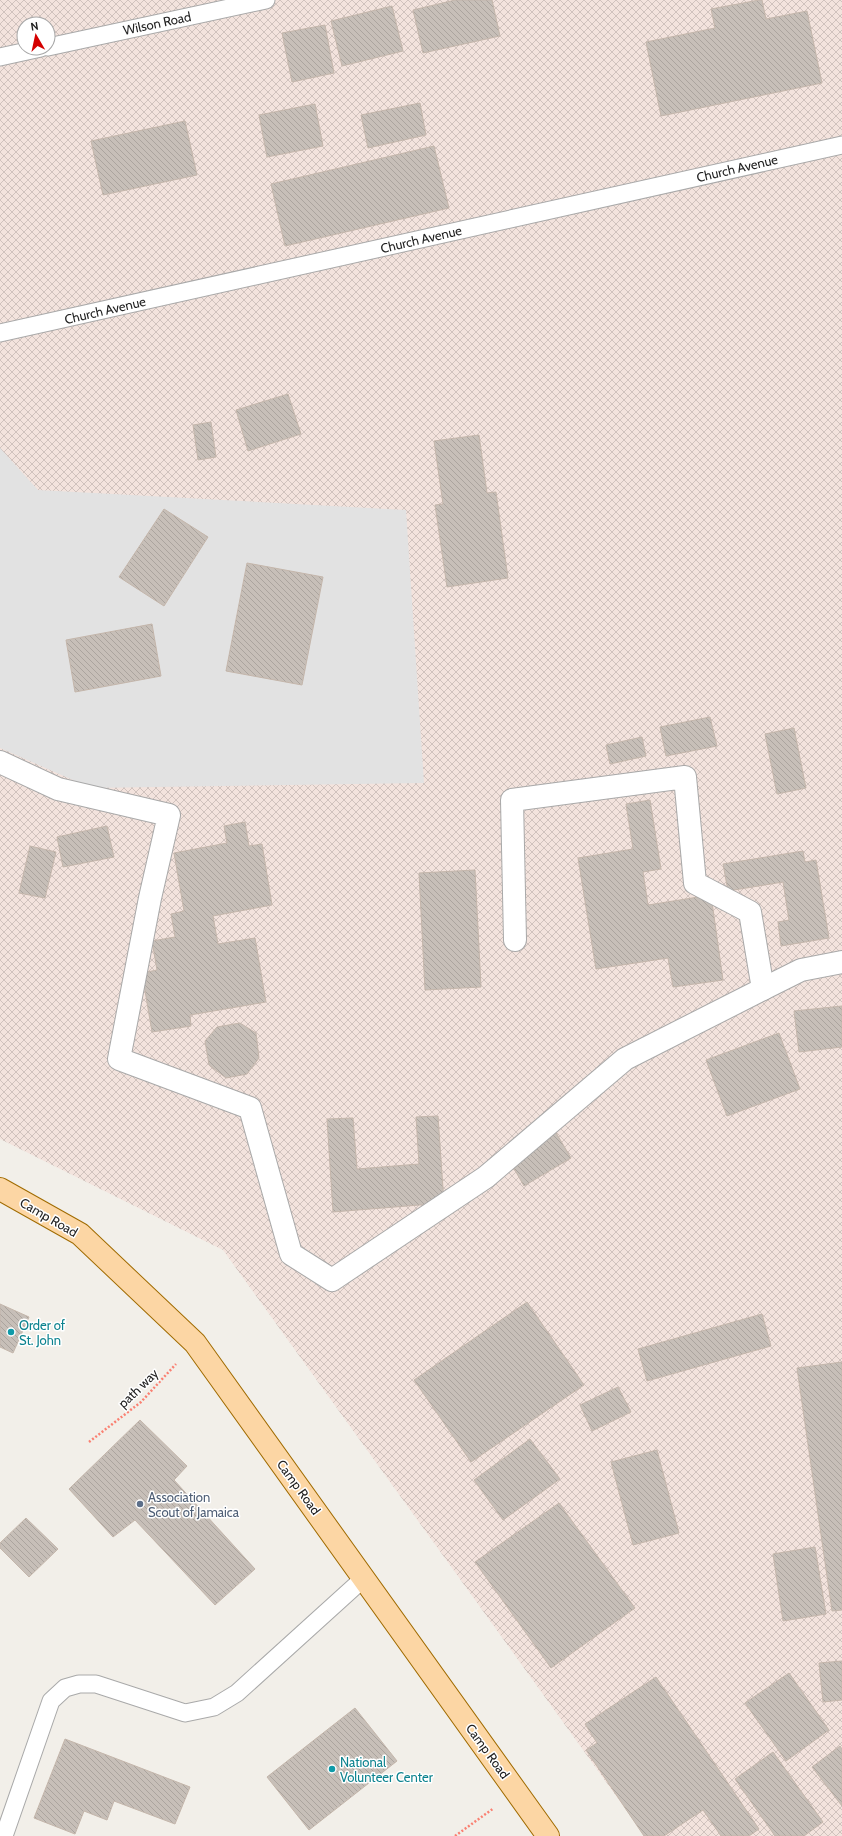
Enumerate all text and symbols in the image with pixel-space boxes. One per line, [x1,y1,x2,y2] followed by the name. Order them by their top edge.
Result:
[122,8,192,38] street label: Wilson Road
[16,16,56,56] north arrow
[29,19,39,34] text: N
[695,151,780,185] street label: Church Avenue
[379,222,464,256] street label: Church Avenue
[63,293,148,327] street label: Church Avenue
[17,1194,81,1240] street label: Camp Road
[19,1317,66,1348] place label: Order of St. John
[6,1327,16,1337] marker: Order of St. John
[115,1365,162,1411] street label: path way
[274,1456,324,1518] street label: Camp Road
[148,1489,240,1520] place label: Association Scout of Jamaica
[135,1499,145,1509] marker: Association Scout of Jamaica
[463,1720,513,1782] street label: Camp Road
[340,1754,434,1785] place label: National Volunteer Center
[327,1764,337,1774] marker: National Volunteer Center

